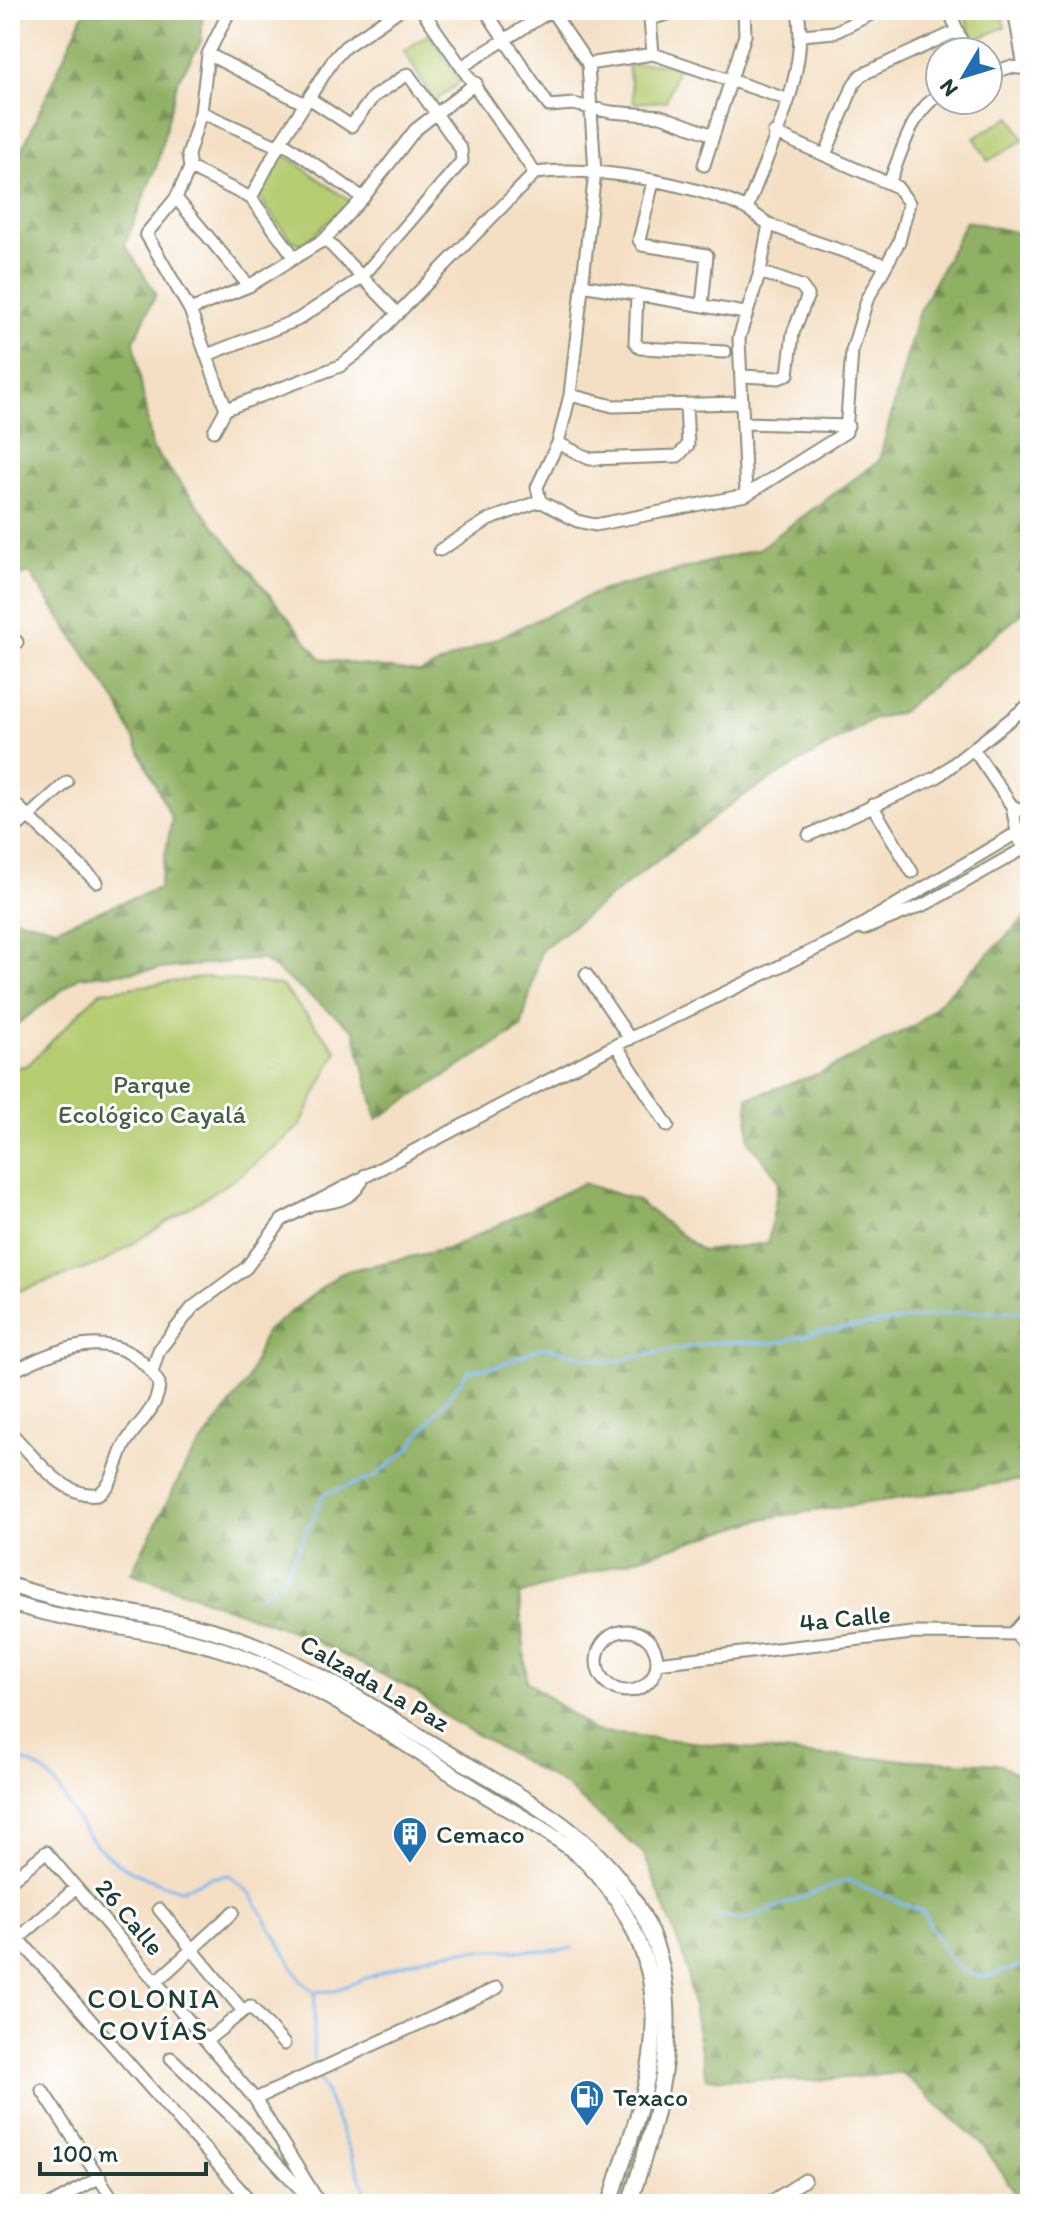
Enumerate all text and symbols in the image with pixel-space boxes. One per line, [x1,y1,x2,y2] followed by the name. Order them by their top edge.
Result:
[924,36,1004,116] north arrow
[933,74,964,102] text: N
[58,1068,246,1130] park label: Parque Ecológico Cayalá
[798,1597,892,1639] street label: 4a Calle
[294,1627,456,1739] street label: Calzada La Paz
[391,1815,429,1865] building icon: Cemaco
[436,1818,525,1850] place label: Cemaco
[89,1872,171,1962] street label: 26 Calle
[87,1981,221,2047] district label: COLONIA COVÍAS
[568,2078,606,2128] fuel station icon: Texaco
[613,2081,688,2113] place label: Texaco
[40,2126,206,2176] scale bar
[52,2139,118,2168] text: 100 m

